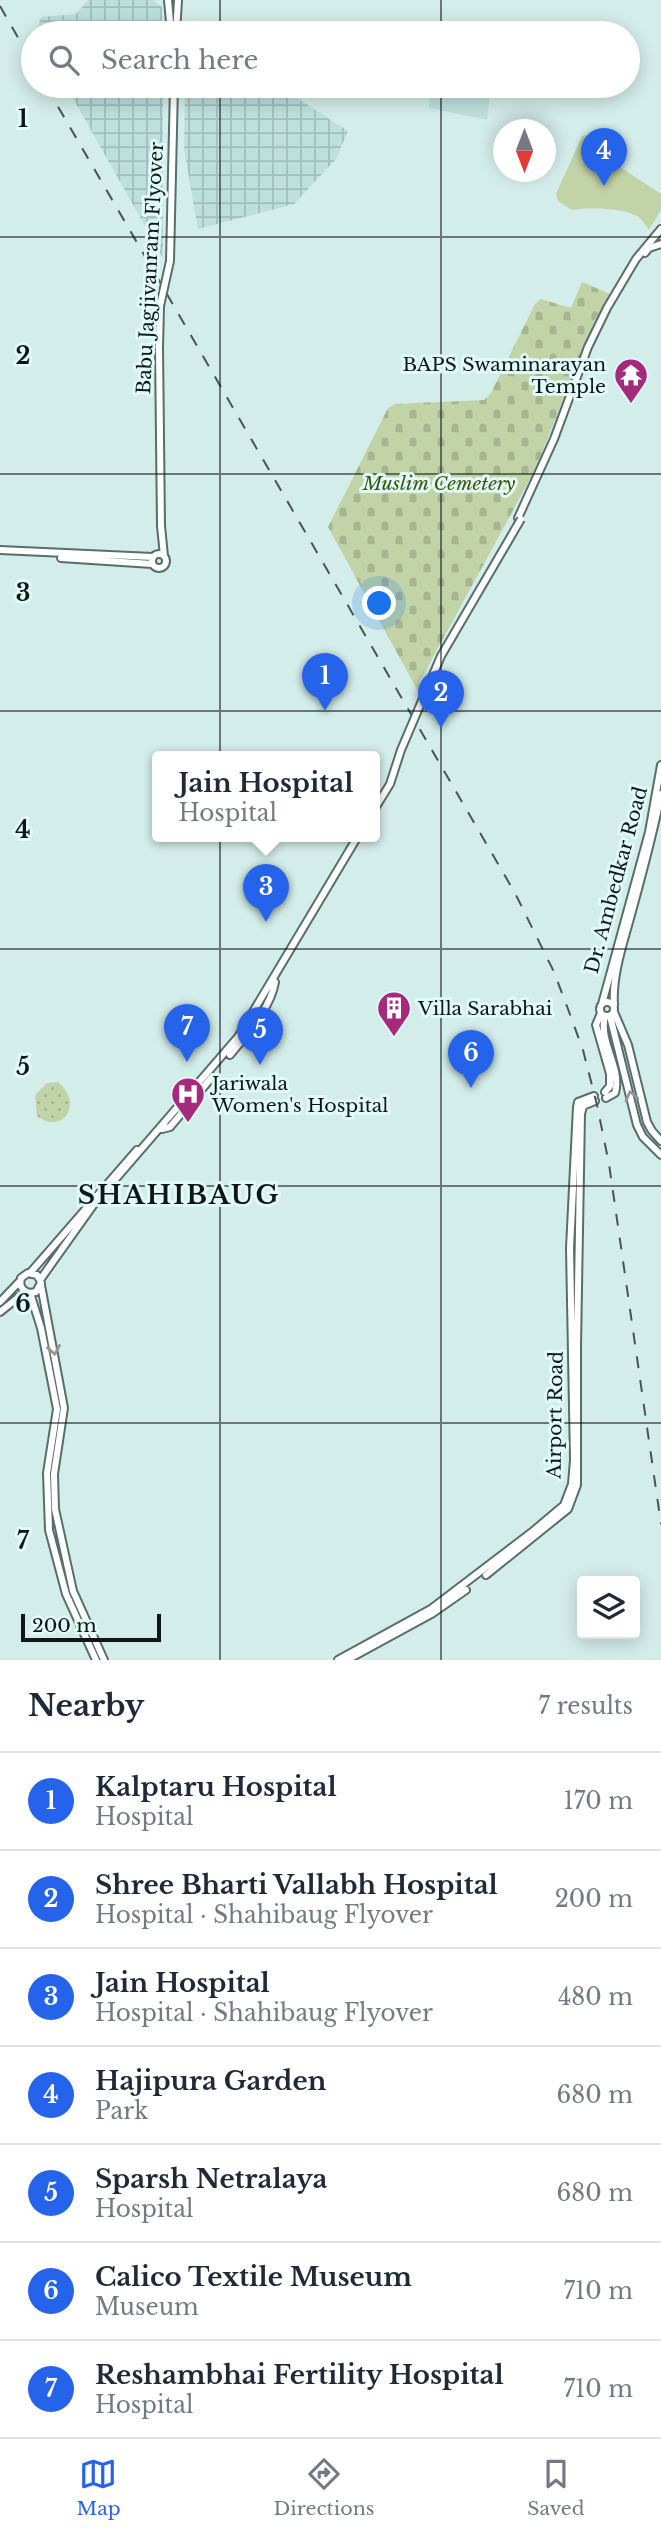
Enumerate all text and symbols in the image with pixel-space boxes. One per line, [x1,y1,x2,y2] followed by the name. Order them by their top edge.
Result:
[21,21,640,98] search box
[45,41,83,79] icon: search
[101,44,258,76] text: Search here
[18,105,28,133] text: 1
[493,119,556,182] north arrow
[581,128,627,186] pin: 4
[132,141,168,395] street label: Babu Jagjivanram Flyover
[16,342,30,370] text: 2
[403,353,606,398] place label: BAPS Swaminarayan Temple
[612,356,650,405] temple icon: BAPS Swaminarayan Temple
[362,472,516,495] park label: Muslim Cemetery
[16,579,30,607] text: 3
[362,586,396,620] your location
[302,653,348,711] pin: 1
[418,670,464,728] pin: 2
[152,751,380,842] popup
[179,767,353,799] text: Jain Hospital
[580,784,652,976] street label: Dr. Ambedkar Road
[179,799,277,827] text: Hospital
[15,816,31,844] text: 4
[243,864,289,922] pin: 3
[375,989,413,1038] building icon: Villa Sarabhai
[417,997,553,1020] place label: Villa Sarabhai
[164,1004,210,1062] pin: 7
[237,1007,283,1065] pin: 5
[448,1030,494,1088] pin: 6
[16,1053,30,1081] text: 5
[209,1072,389,1117] place label: Jariwala Women's Hospital
[169,1075,207,1124] hospital icon: Jariwala Women's Hospital
[625,1090,639,1102] one-way arrow
[78,1179,280,1211] district label: SHAHIBAUG
[15,1290,31,1318] text: 6
[46,1344,61,1356] one-way arrow
[542,1351,568,1480] street label: Airport Road
[17,1527,30,1555] text: 7
[577,1576,640,1639] map controls
[577,1576,640,1639] button: layers
[21,1611,161,1643] scale bar
[32,1614,97,1637] text: 200 m
[28,1687,144,1724] text: Nearby
[538,1692,633,1720] text: 7 results
[95,1771,337,1803] text: Kalptaru Hospital
[46,1787,56,1815] text: 1
[563,1787,633,1815] text: 170 m
[95,1803,194,1831] text: Hospital
[95,1869,498,1901] text: Shree Bharti Vallabh Hospital
[44,1885,58,1913] text: 2
[555,1885,633,1913] text: 200 m
[95,1901,433,1929] text: Hospital · Shahibaug Flyover
[95,1967,270,1999] text: Jain Hospital
[44,1983,58,2011] text: 3
[558,1983,633,2011] text: 480 m
[95,1999,433,2027] text: Hospital · Shahibaug Flyover
[95,2065,327,2097] text: Hajipura Garden
[43,2081,59,2109] text: 4
[557,2081,633,2109] text: 680 m
[95,2097,148,2125] text: Park
[95,2163,327,2195] text: Sparsh Netralaya
[44,2179,58,2207] text: 5
[557,2179,633,2207] text: 680 m
[95,2195,194,2223] text: Hospital
[95,2261,412,2293] text: Calico Textile Museum
[43,2277,59,2305] text: 6
[563,2277,633,2305] text: 710 m
[95,2293,199,2321] text: Museum
[95,2359,504,2391] text: Reshambhai Fertility Hospital
[45,2375,57,2403] text: 7
[563,2375,633,2403] text: 710 m
[95,2391,194,2419] text: Hospital
[76,2455,121,2520] tab: Map
[273,2455,374,2520] tab: Directions
[527,2455,585,2520] tab: Saved

